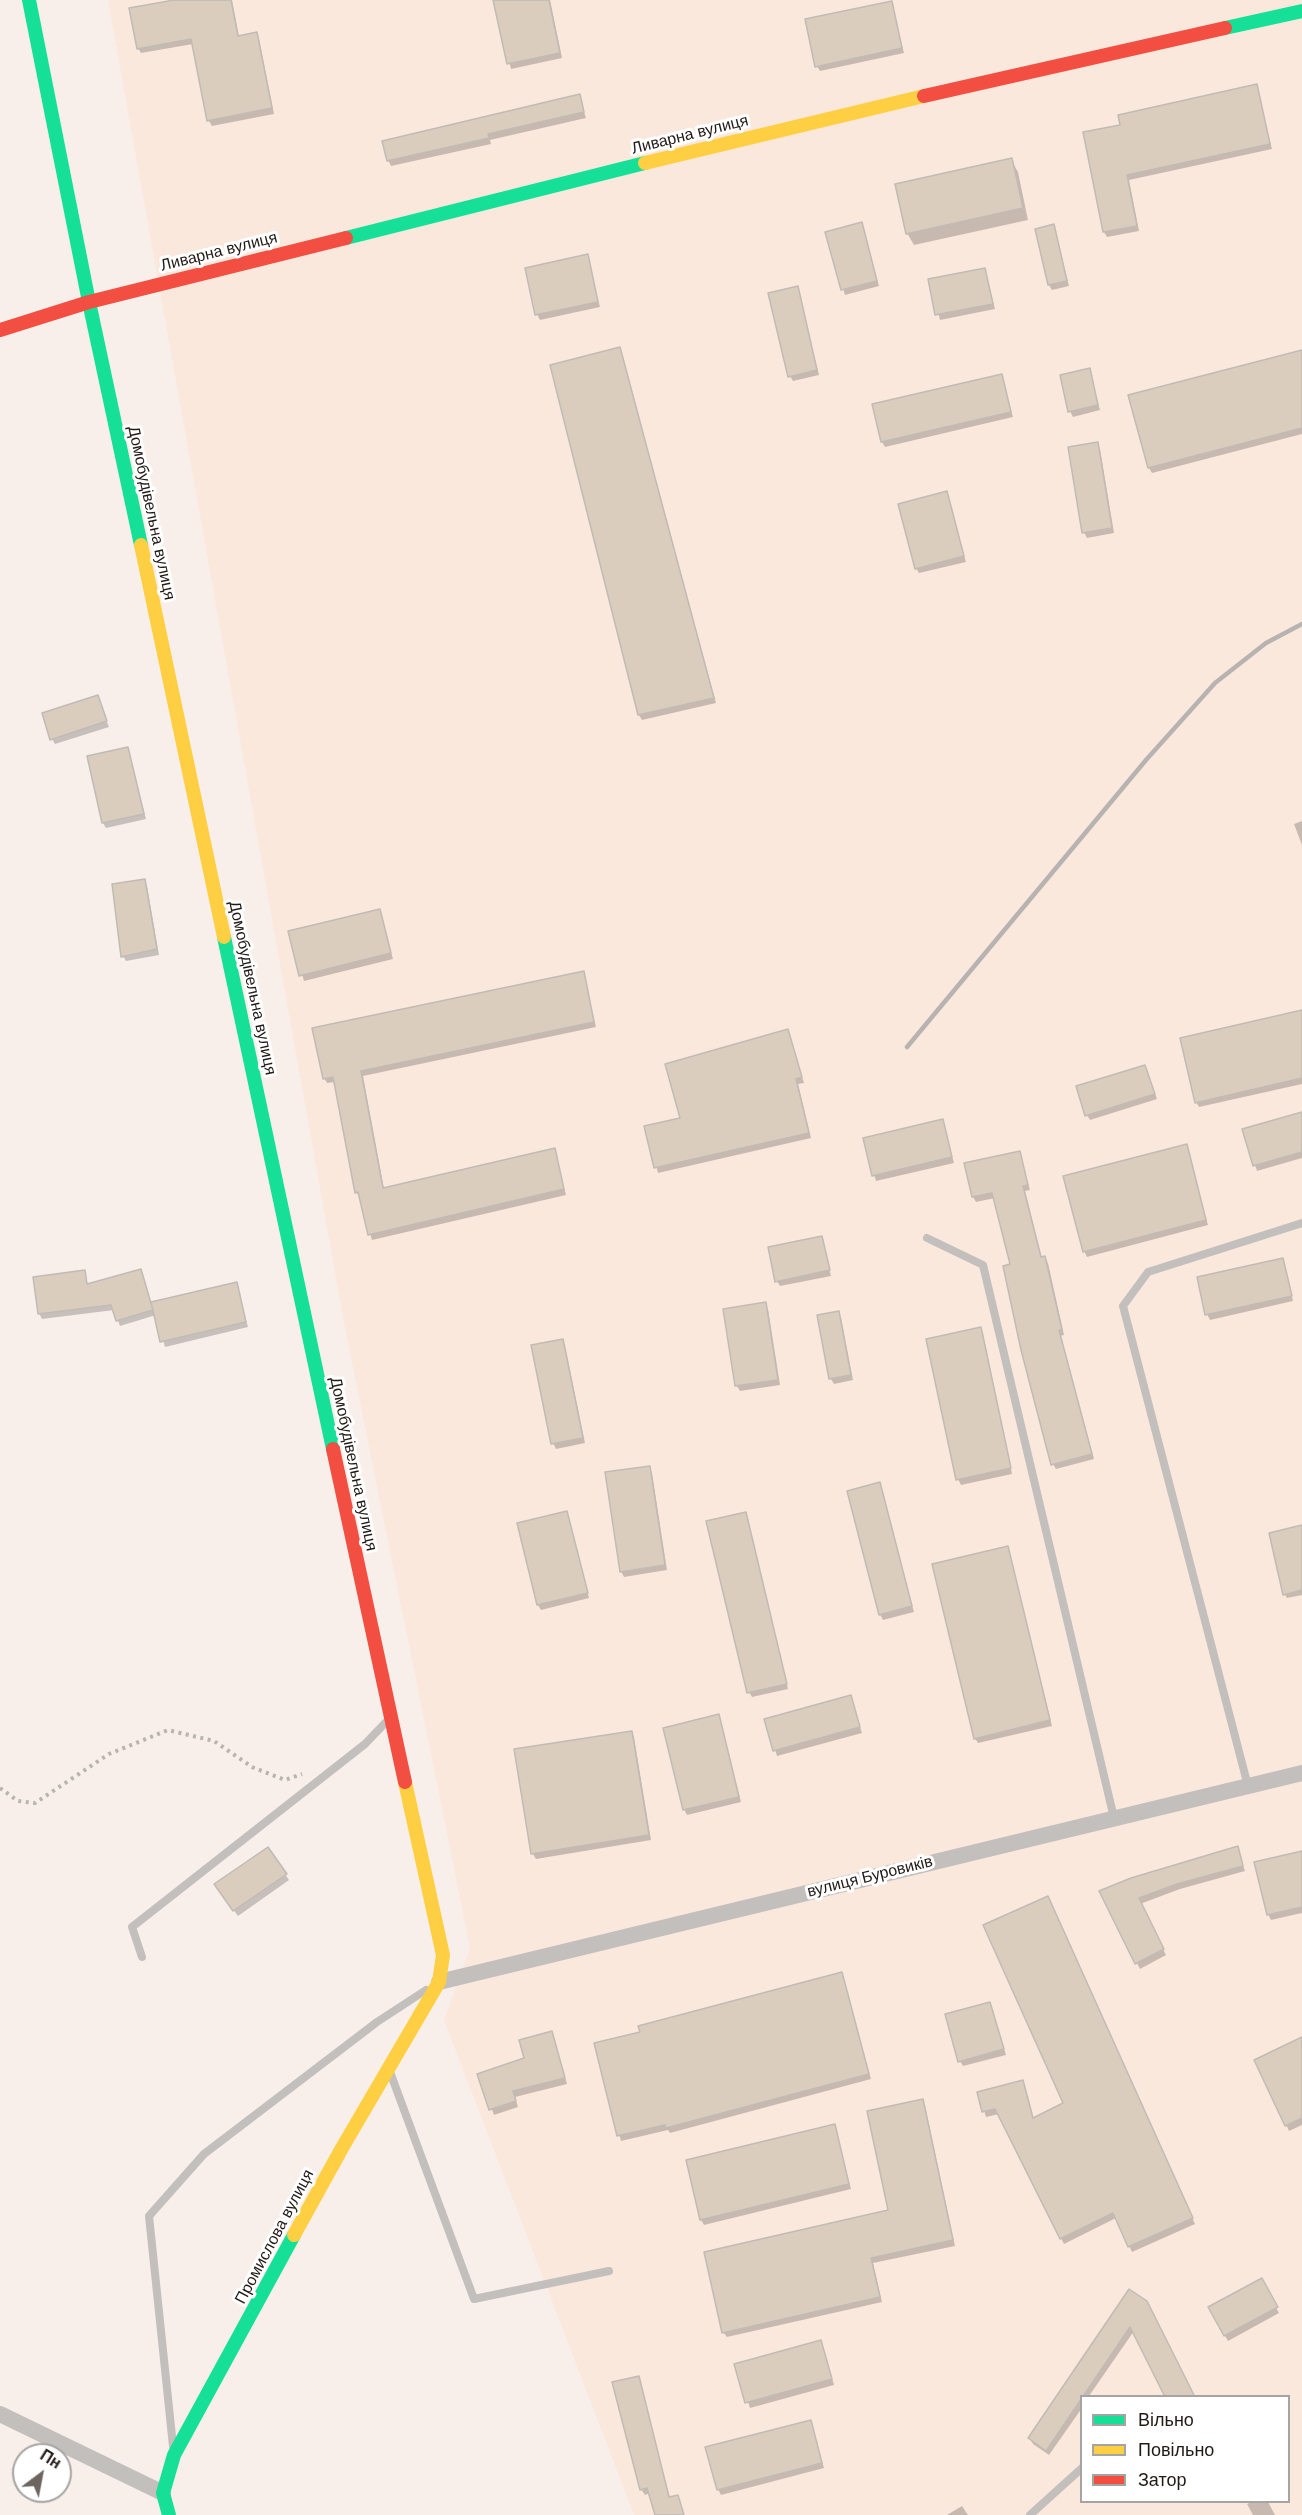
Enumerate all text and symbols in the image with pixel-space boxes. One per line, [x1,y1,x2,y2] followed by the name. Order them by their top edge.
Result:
[630,111,750,159] street label: Ливарна вулиця
[159,228,279,276] street label: Ливарна вулиця
[123,424,179,602] street label: Домобудівельна вулиця
[224,899,280,1077] street label: Домобудівельна вулиця
[325,1375,381,1553] street label: Домобудівельна вулиця
[805,1852,935,1902] street label: вулиця Буровиків
[231,2167,319,2307] street label: Промислова вулиця
[1080,2395,1290,2503] legend
[1138,2410,1194,2430] text: Вільно
[1138,2440,1214,2460] text: Повільно
[12,2443,72,2503] north arrow
[37,2446,64,2472] text: Пн
[1138,2470,1187,2490] text: Затор

